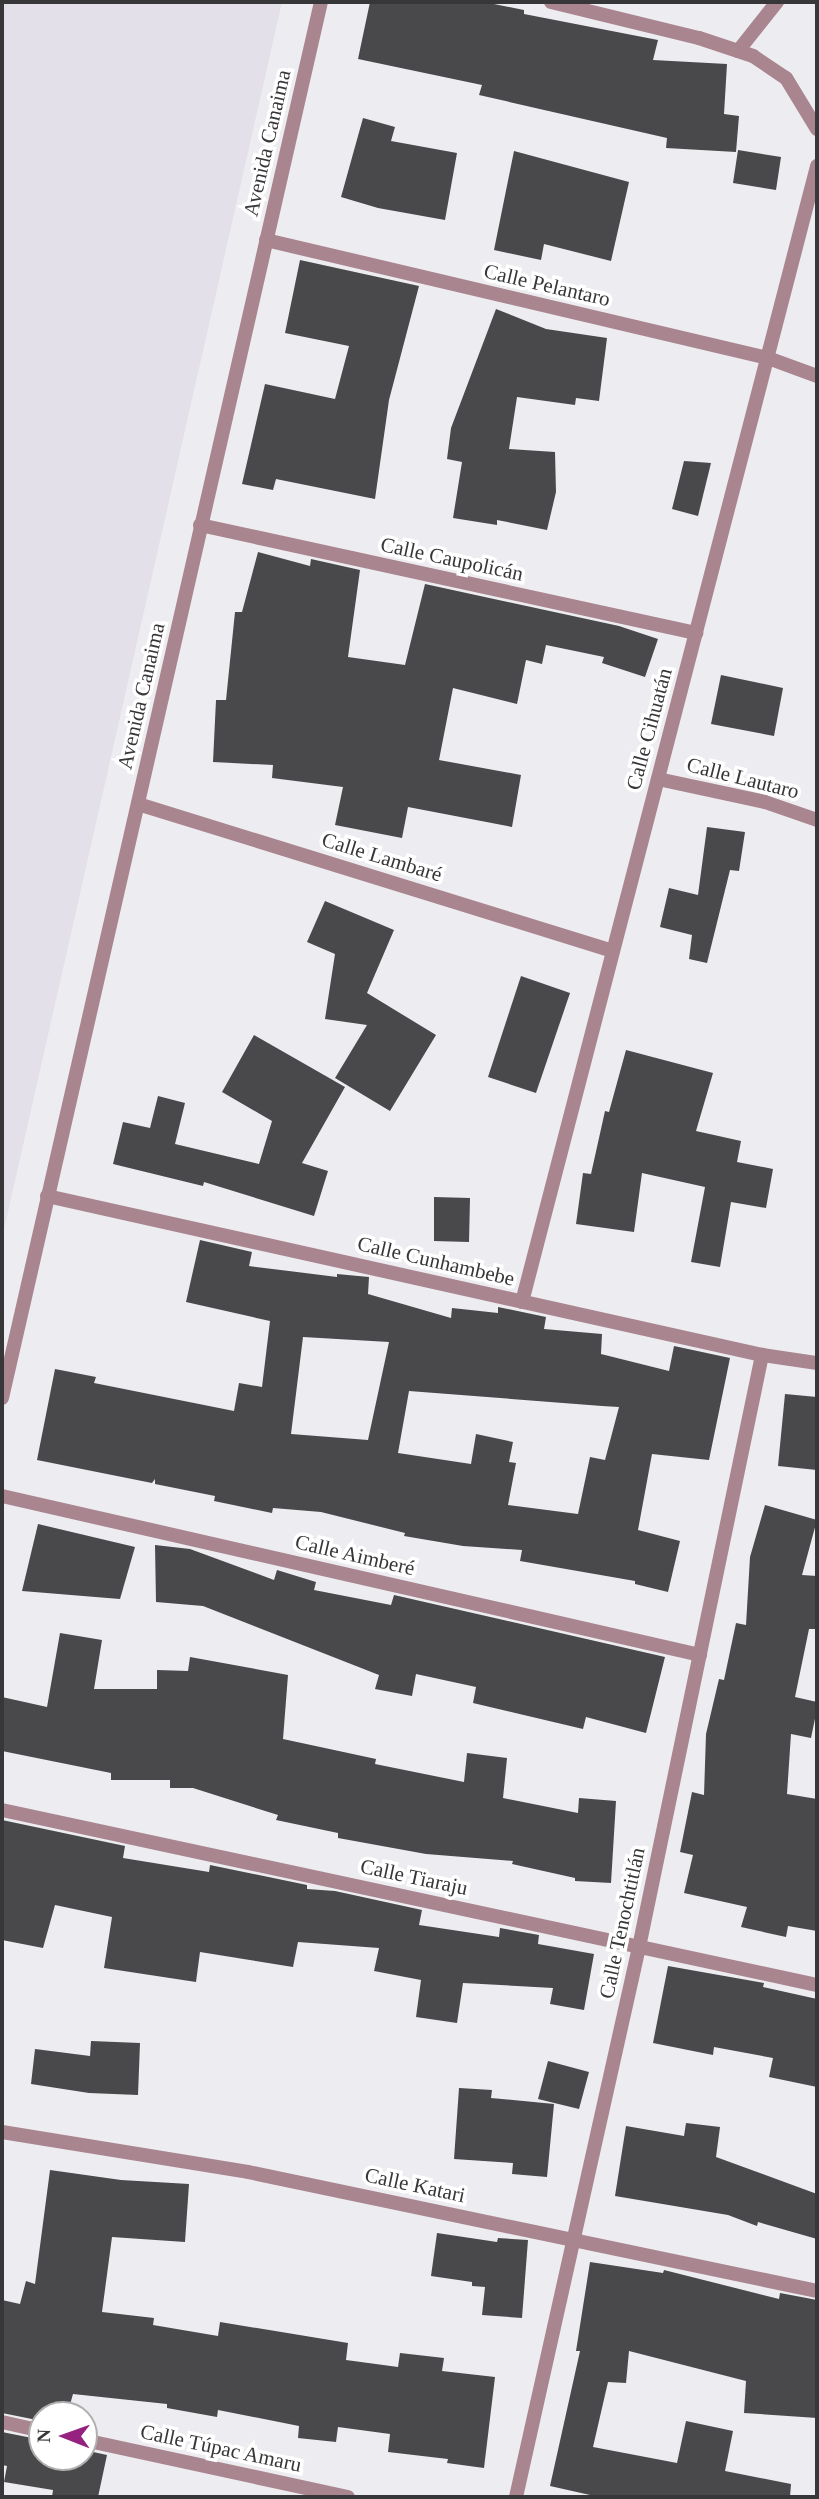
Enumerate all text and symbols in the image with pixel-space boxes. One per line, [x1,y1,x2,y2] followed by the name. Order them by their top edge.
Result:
[238,67,296,219] street label: Avenida Canaima
[481,258,613,312] street label: Calle Pelantaro
[378,532,526,586] street label: Calle Caupolicán
[112,620,170,772] street label: Avenida Canaima
[621,665,677,793] street label: Calle Cihuatán
[684,752,802,804] street label: Calle Lautaro
[319,827,445,887] street label: Calle Lambaré
[355,1231,517,1291] street label: Calle Cunhambebe
[292,1529,418,1581] street label: Calle Aimberé
[594,1845,650,2001] street label: Calle Tenochtitlán
[358,1853,470,1901] street label: Calle Tiaraju
[362,2162,468,2208] street label: Calle Katari
[28,2401,98,2471] north arrow
[137,2418,305,2478] street label: Calle Túpac Amaru
[33,2429,54,2443] text: N

